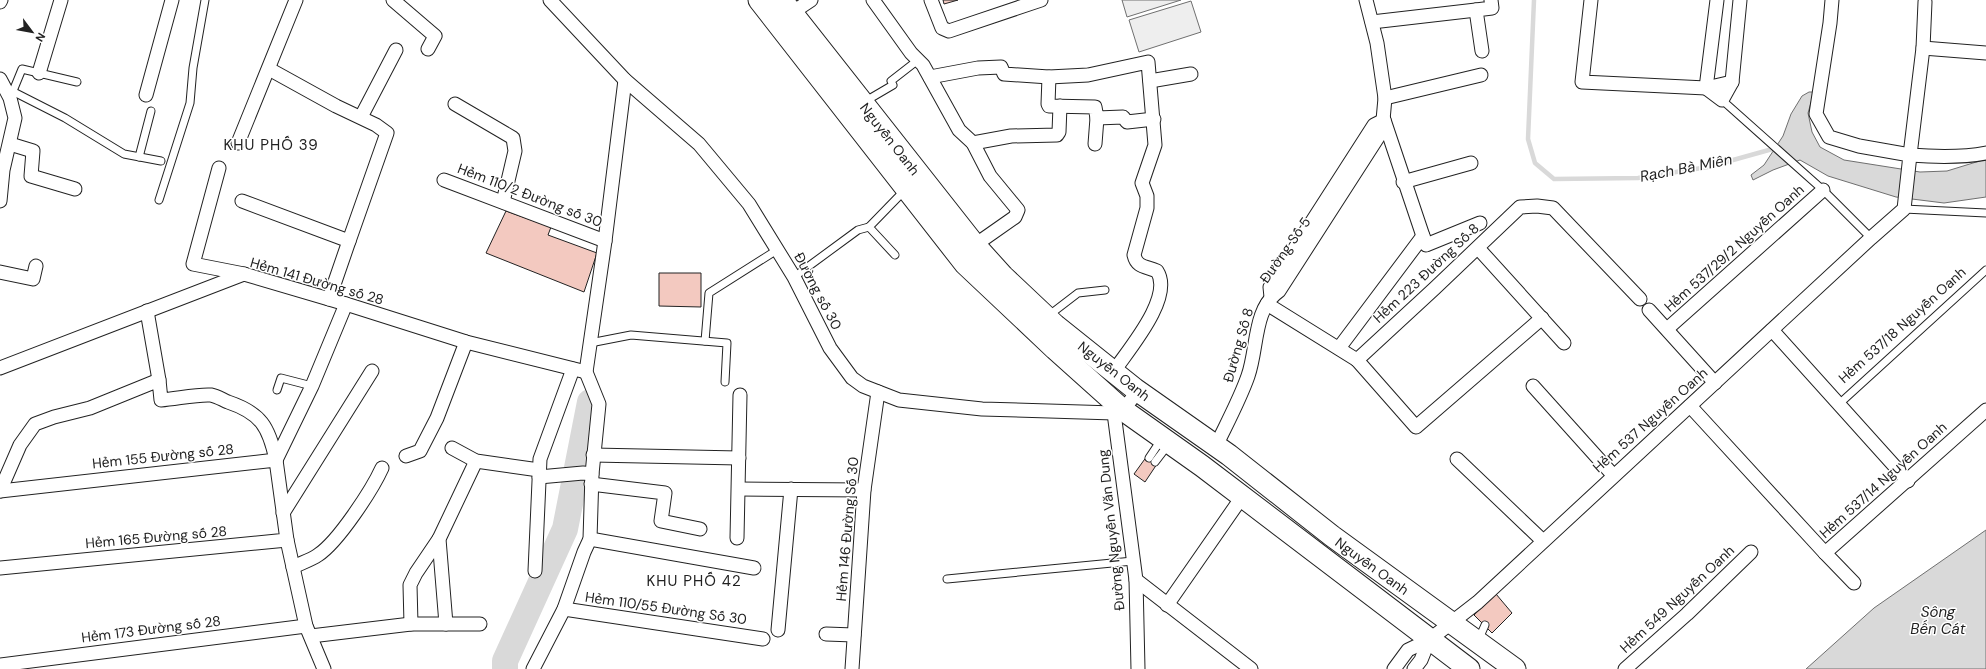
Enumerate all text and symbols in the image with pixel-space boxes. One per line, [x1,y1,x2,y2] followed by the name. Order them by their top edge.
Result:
[12,12,52,52] north arrow
[32,30,49,44] text: N
[856,99,924,179] street label: Nguyễn Oanh
[223,135,319,155] district label: KHU PHỐ 39
[1638,149,1734,187] water label: Rạch Bà Miên
[455,159,605,231] street label: Hẻm 110/2 Đường số 30
[1660,180,1808,316] street label: Hẻm 537/29/2 Nguyễn Oanh
[1256,213,1314,287] street label: Đường Số 5
[1369,219,1483,327] street label: Hẻm 223 Đường Số 8
[790,249,846,333] street label: Đường số 30
[248,253,386,309] street label: Hẻm 141 Đường số 28
[1835,263,1969,387] street label: Hẻm 537/18 Nguyễn Oanh
[1219,306,1257,384] street label: Đường Số 8
[1074,337,1154,405] street label: Nguyễn Oanh
[1589,364,1711,476] street label: Hẻm 537 Nguyễn Oanh
[1816,418,1950,542] street label: Hẻm 537/14 Nguyễn Oanh
[91,440,235,472] street label: Hẻm 155 Đường số 28
[1094,448,1128,611] street label: Đường Nguyễn Văn Dung
[832,456,862,602] street label: Hẻm 146 Đường Số 30
[84,522,228,552] street label: Hẻm 165 Đường số 28
[1332,533,1412,599] street label: Nguyễn Oanh
[1616,541,1738,657] street label: Hẻm 549 Nguyễn Oanh
[646,571,742,591] district label: KHU PHỐ 42
[584,588,748,628] street label: Hẻm 110/55 Đường Số 30
[1910,602,1966,639] water label: Sông Bến Cát
[80,612,222,646] street label: Hẻm 173 Đường số 28

